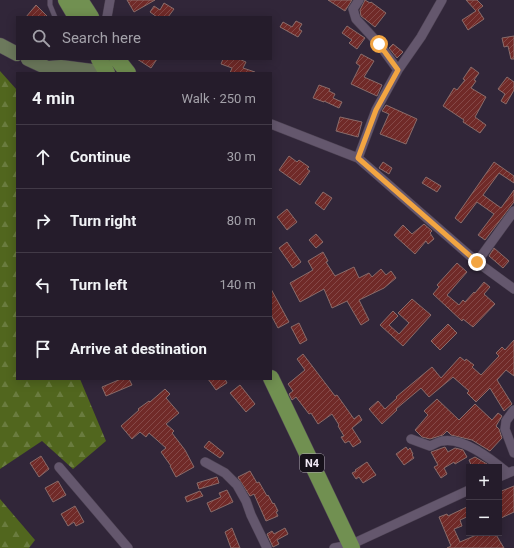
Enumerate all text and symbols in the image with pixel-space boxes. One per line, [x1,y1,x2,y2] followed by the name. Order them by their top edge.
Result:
[16,16,272,60] search box
[30,27,52,49] icon: search
[62,29,141,47] text: Search here
[370,35,388,53] route start
[32,88,75,108] text: 4 min
[181,91,256,106] text: Walk · 250 m
[32,146,54,168] icon: ahead
[70,148,131,166] text: Continue
[227,149,256,164] text: 30 m
[32,210,54,232] icon: right
[70,212,136,230] text: Turn right
[227,213,256,228] text: 80 m
[468,253,486,271] route end
[32,274,54,296] icon: left
[70,276,127,294] text: Turn left
[219,277,256,292] text: 140 m
[32,338,54,360] icon: arrive
[70,340,207,358] text: Arrive at destination
[300,454,324,472] road number: N4
[466,464,502,536] map controls
[466,464,502,500] button: +
[466,500,502,536] button: −

